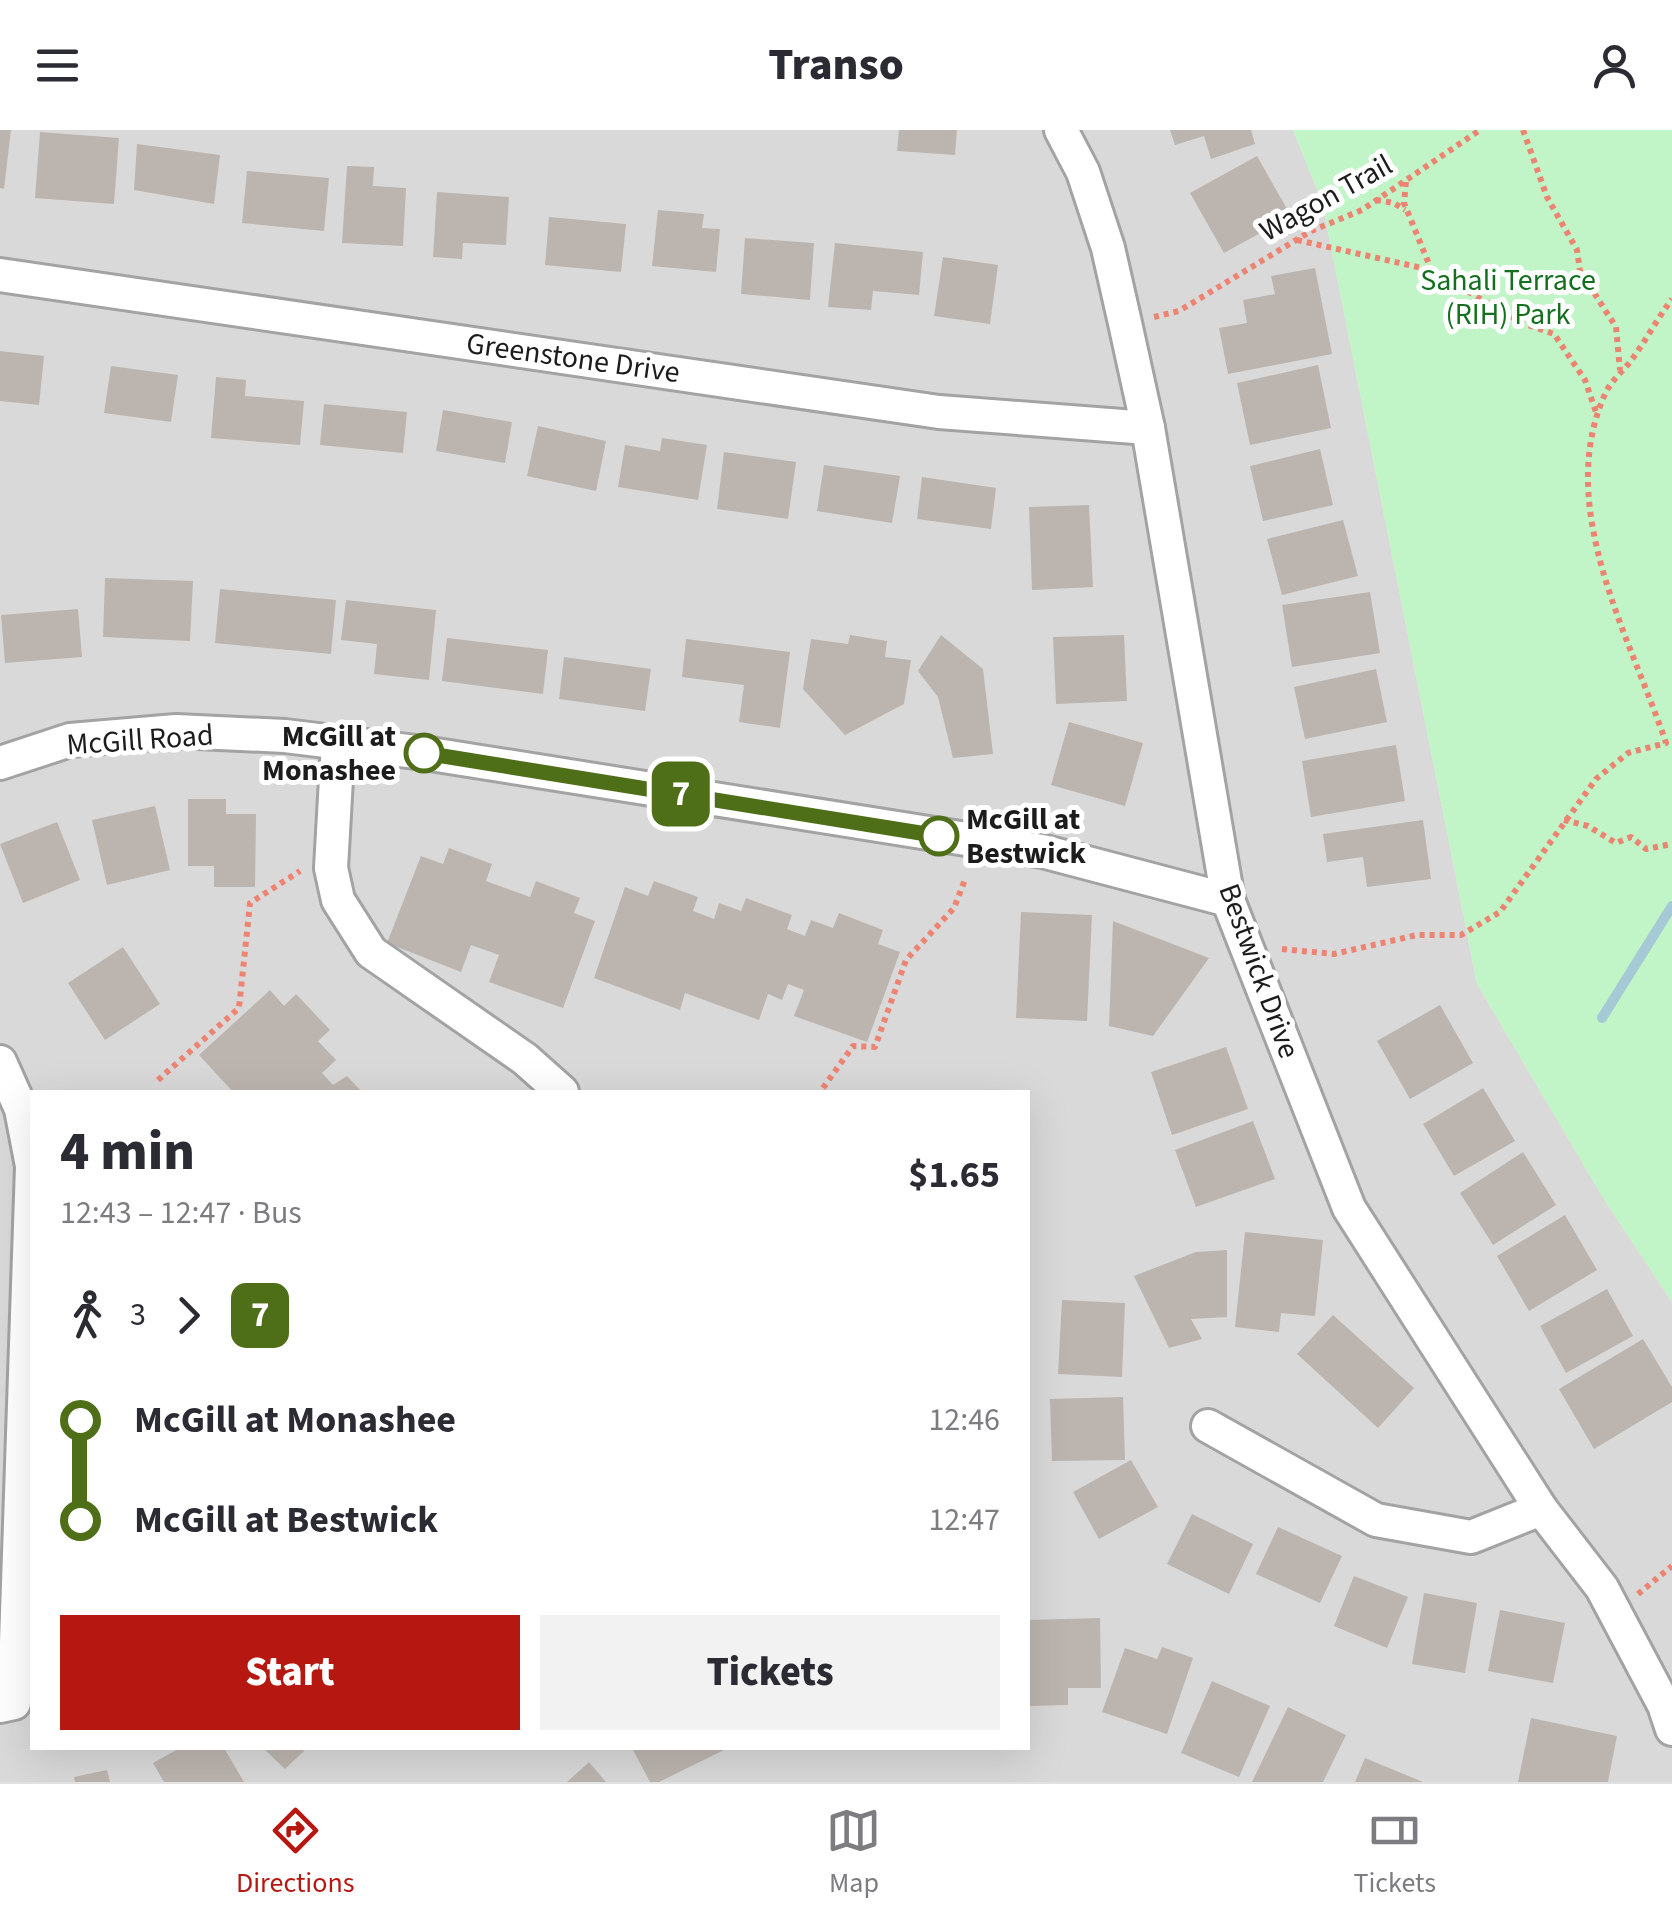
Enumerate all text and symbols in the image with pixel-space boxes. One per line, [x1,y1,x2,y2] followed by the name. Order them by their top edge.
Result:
[768,33,904,97] text: Transo
[30,38,85,93] icon: menu
[1587,38,1642,93] icon: person
[1252,144,1400,252] street label: Wagon Trail
[1420,259,1596,336] park label: Sahali Terrace (RIH) Park
[464,322,682,394] street label: Greenstone Drive
[65,713,215,767] street label: McGill Road
[262,715,397,792] place label: McGill at Monashee
[405,734,443,772] marker: McGill at Monashee
[648,762,714,826] line badge: 7
[672,769,690,819] text: 7
[966,798,1086,875] place label: McGill at Bestwick
[920,817,958,855] marker: McGill at Bestwick
[1207,878,1311,1064] street label: Bestwick Drive
[60,1113,195,1191] text: 4 min
[908,1148,1000,1202] text: $1.65
[60,1190,302,1236] text: 12:43 – 12:47 · Bus
[60,1288,115,1343] icon: walk
[161,1288,216,1343] icon: forward
[251,1290,269,1340] text: 7
[130,1292,146,1338] text: 3
[134,1393,456,1447] text: McGill at Monashee
[928,1397,1000,1443] text: 12:46
[134,1493,438,1547] text: McGill at Bestwick
[928,1497,1000,1543] text: 12:47
[60,1615,520,1730] button: Start
[540,1615,1000,1730] button: Tickets
[236,1803,354,1903] tab: Directions
[826,1803,881,1903] tab: Map
[1353,1803,1436,1903] tab: Tickets

